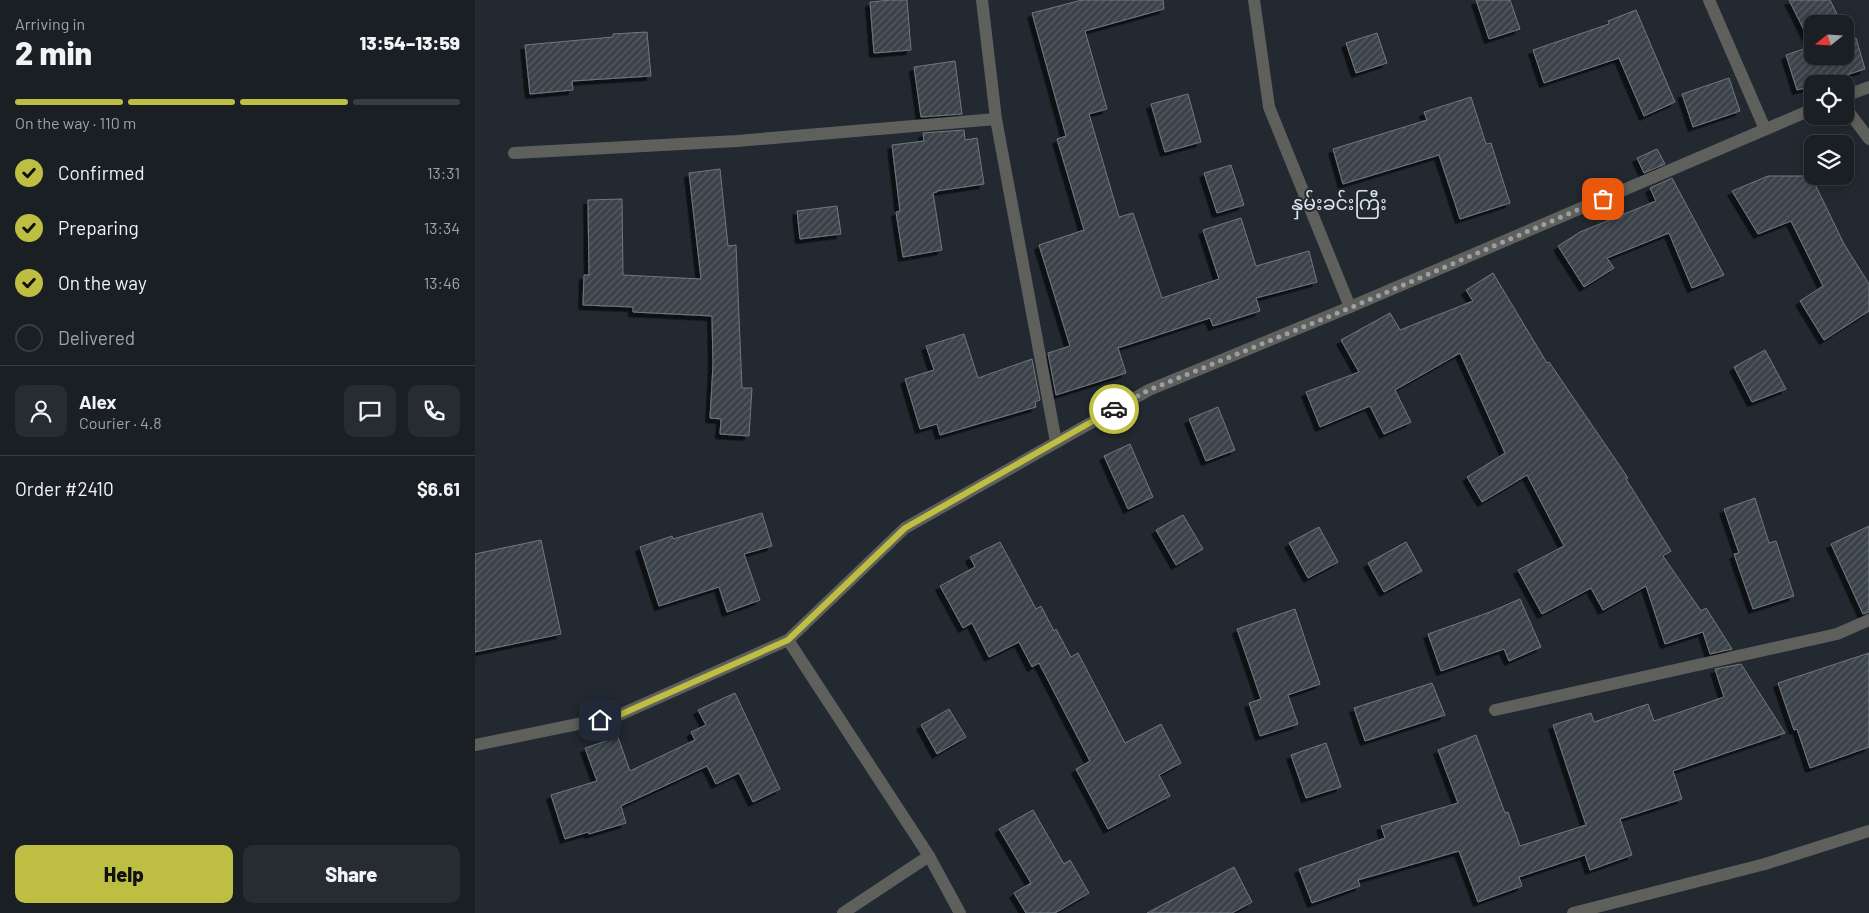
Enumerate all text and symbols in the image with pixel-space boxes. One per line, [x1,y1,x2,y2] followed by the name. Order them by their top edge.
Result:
[15,14,85,33] text: Arriving in
[1804,15,1854,65] north arrow
[1804,15,1854,185] map controls
[359,31,460,54] text: 13:54–13:59
[15,33,92,71] text: 2 min
[1804,75,1854,125] button: locate
[15,113,136,132] text: On the way · 110 m
[1804,135,1854,185] button: layers
[15,159,43,187] icon: check
[58,161,145,184] text: Confirmed
[427,163,460,182] text: 13:31
[1582,178,1624,220] pin
[1589,185,1617,213] icon: bag
[1291,189,1387,220] district label: နှမ်းခင်းကြီး
[15,214,43,242] icon: check
[58,216,139,239] text: Preparing
[424,218,460,237] text: 13:34
[15,269,43,297] icon: check
[58,271,147,294] text: On the way
[424,273,460,292] text: 13:46
[58,326,135,349] text: Delivered
[1089,384,1139,434] courier
[15,385,67,437] button: person
[344,385,396,437] button: chat
[408,385,460,437] button: phone
[79,390,117,413] text: Alex
[1100,395,1128,423] icon: car
[79,413,162,432] text: Courier · 4.8
[15,477,114,500] text: Order #2410
[417,477,460,500] text: $6.61
[579,699,621,741] pin
[586,706,614,734] icon: home
[15,845,233,903] button: Help
[243,845,460,903] button: Share

